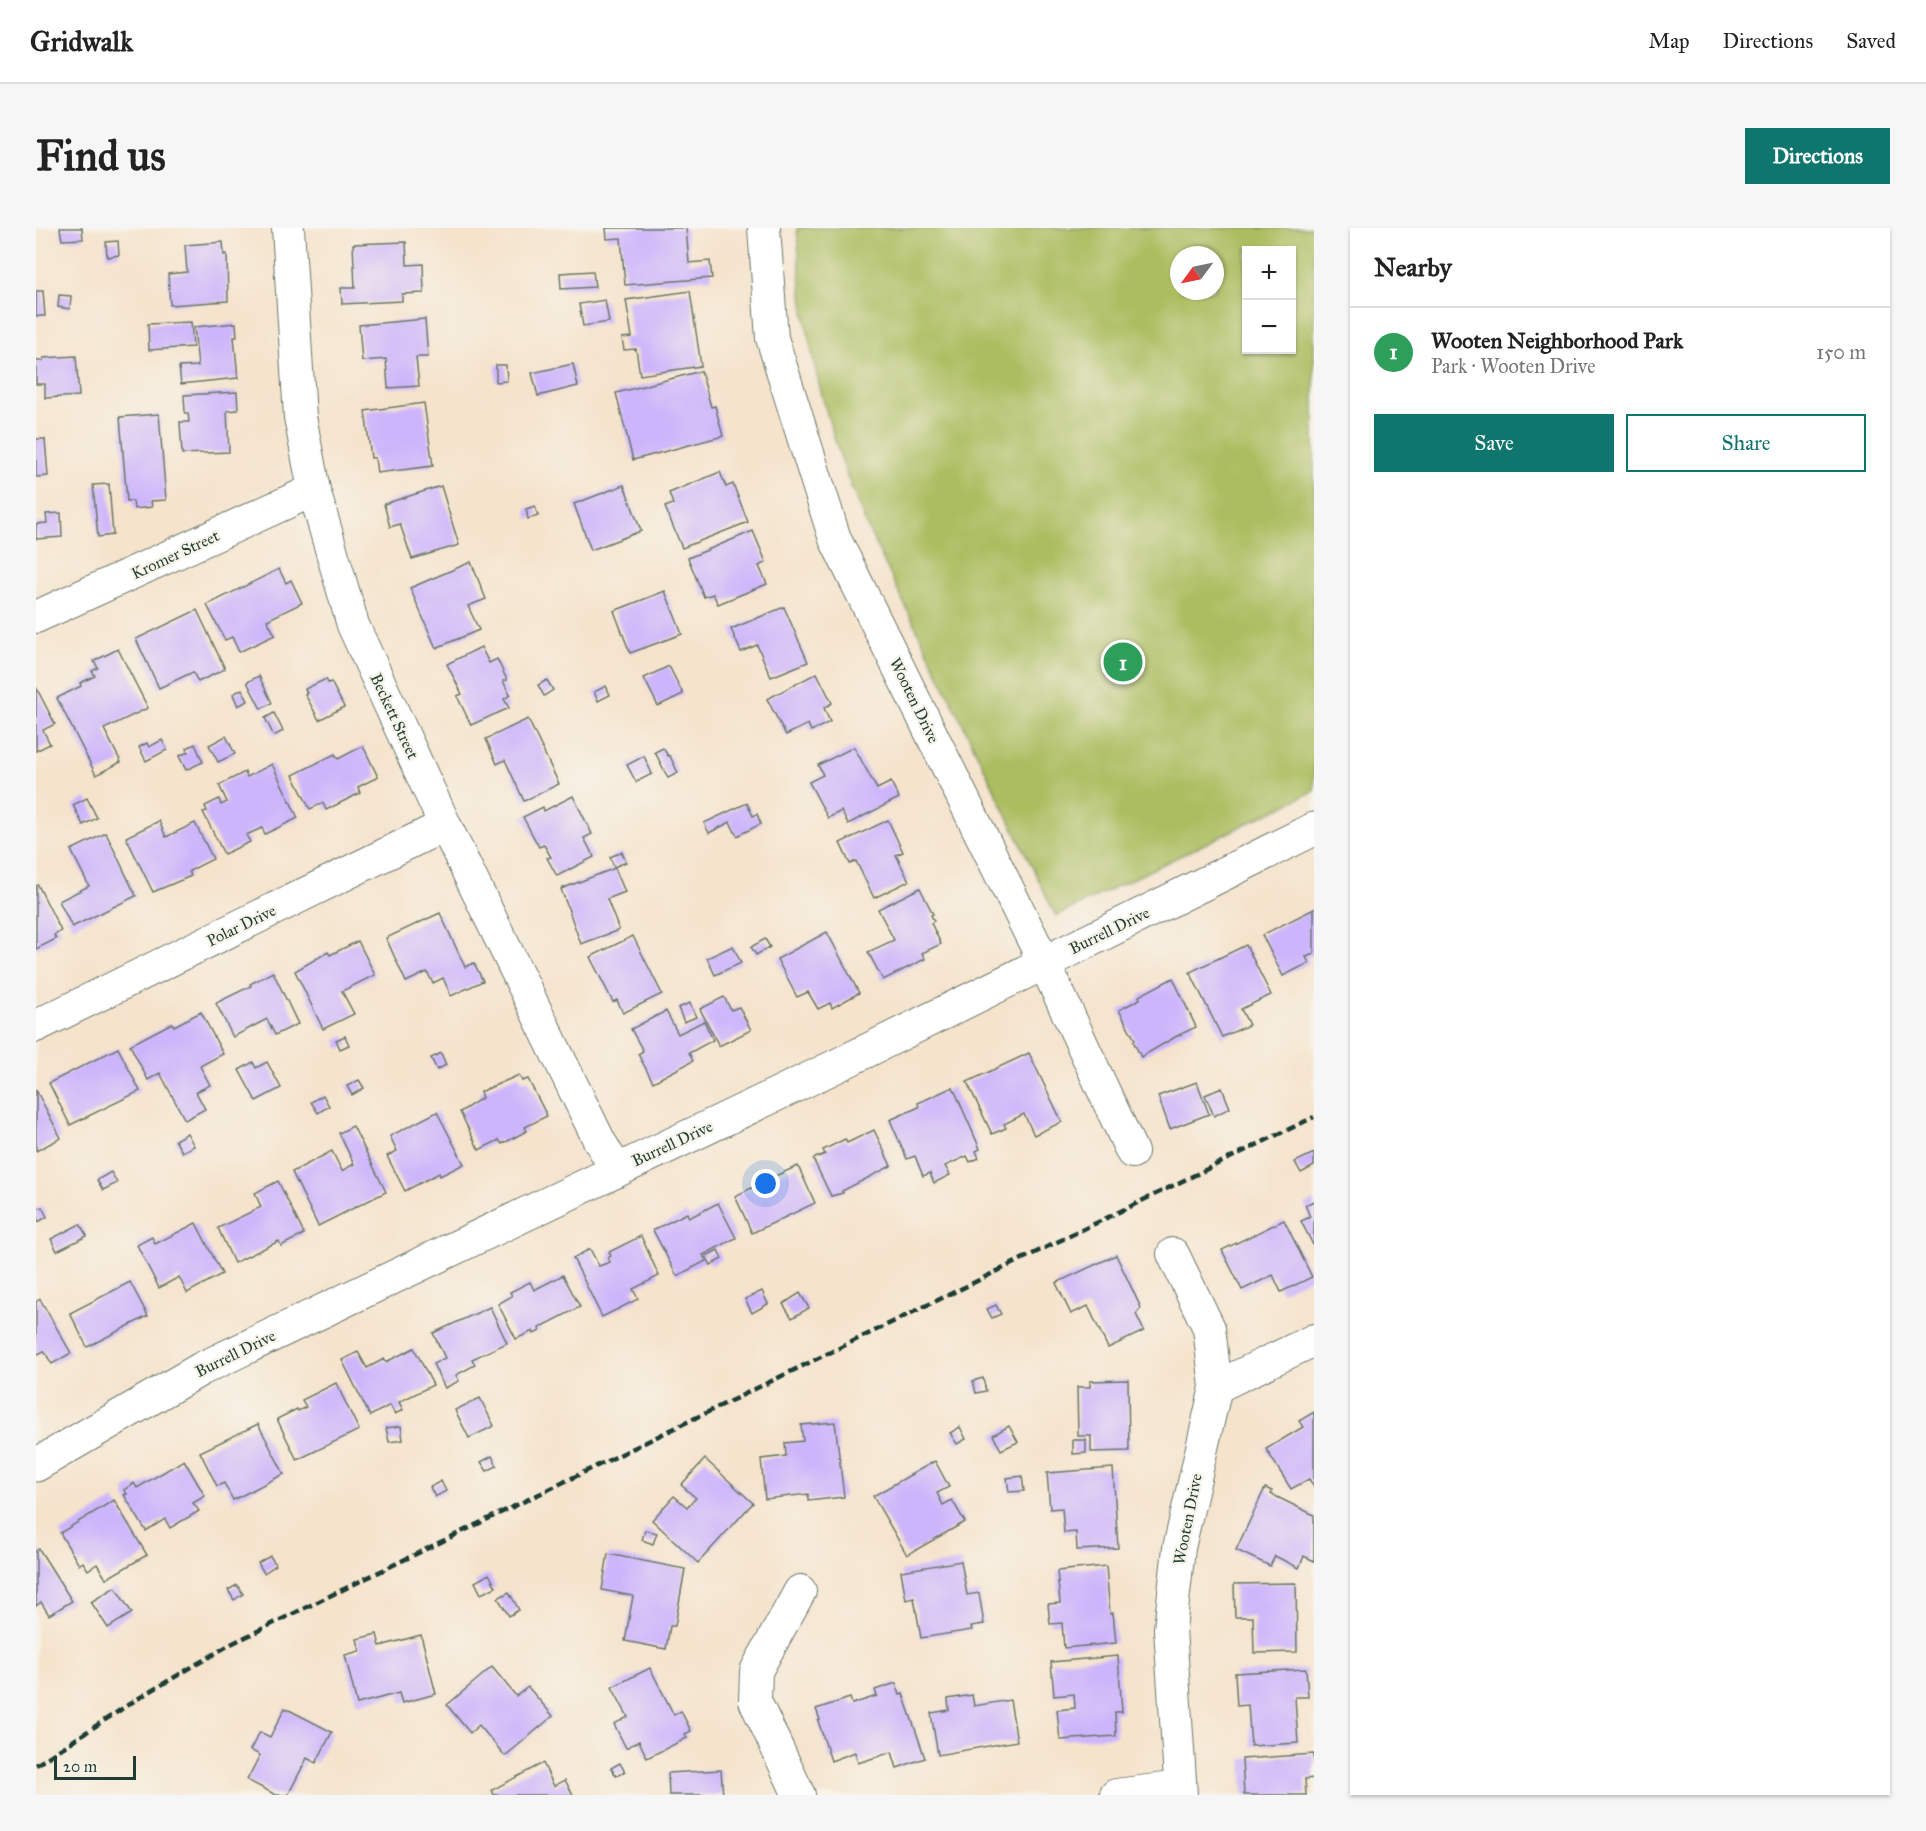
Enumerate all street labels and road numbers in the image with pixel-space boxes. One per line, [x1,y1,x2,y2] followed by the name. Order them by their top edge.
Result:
[128,526,222,583] street label: Kromer Street
[886,655,943,746] street label: Wooten Drive
[366,670,423,762] street label: Beckett Street
[204,900,279,950] street label: Polar Drive
[1066,903,1153,958] street label: Burrell Drive
[629,1116,716,1170] street label: Burrell Drive
[192,1326,279,1381] street label: Burrell Drive
[1169,1472,1206,1566] street label: Wooten Drive

